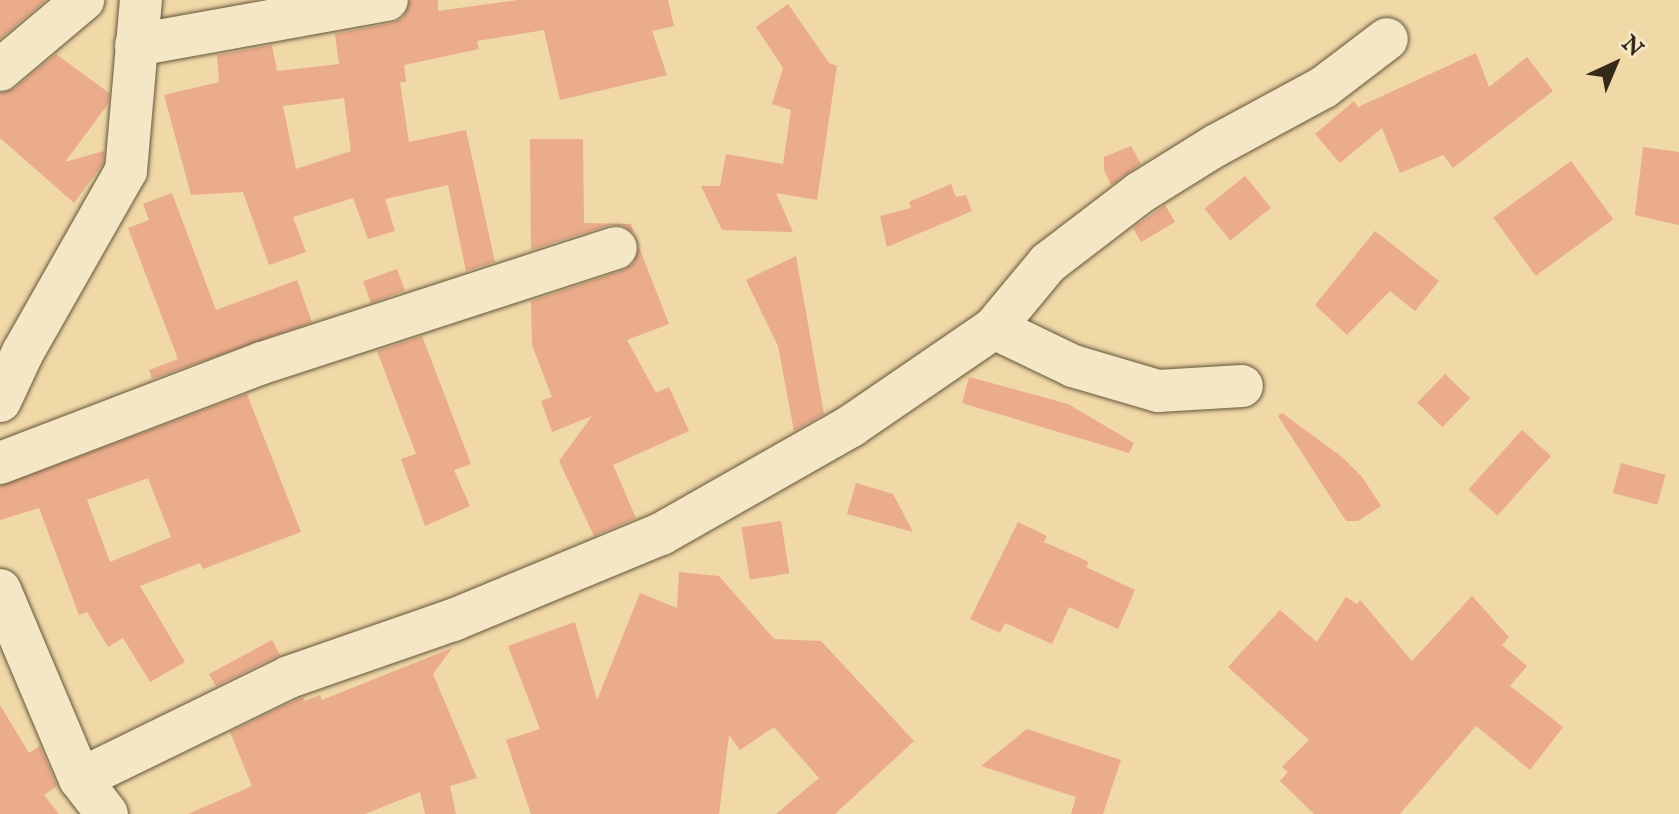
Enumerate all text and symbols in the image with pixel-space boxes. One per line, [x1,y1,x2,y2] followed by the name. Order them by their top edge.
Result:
[1575,24,1655,104] north arrow
[1615,30,1648,63] text: N

